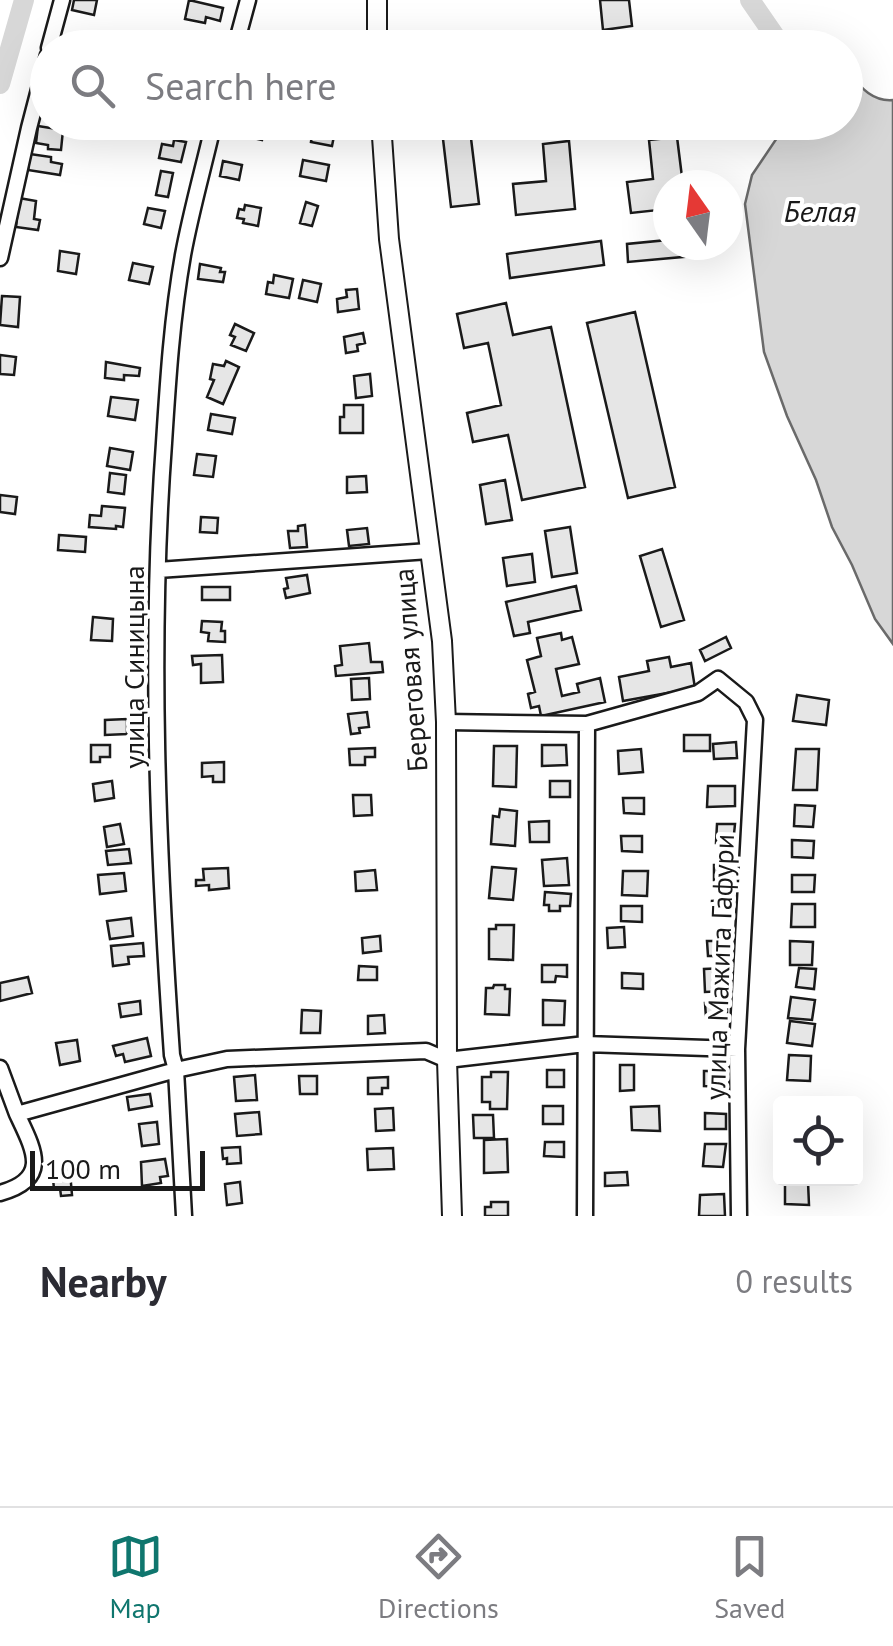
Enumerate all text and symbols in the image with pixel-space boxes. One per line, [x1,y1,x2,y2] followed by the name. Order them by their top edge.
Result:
[30,30,863,140] search box
[65,58,120,113] icon: search
[145,61,337,110] text: Search here
[653,170,743,260] north arrow
[784,191,856,230] water label: Белая
[115,565,152,769] street label: улица Синицына
[384,567,436,773] street label: Береговая улица
[696,833,742,1101] street label: улица Мажита Гафури
[773,1096,863,1186] map controls
[773,1096,863,1186] button: locate
[30,1146,205,1190] scale bar
[45,1150,121,1187] text: 100 m
[40,1254,167,1309] text: Nearby
[735,1260,853,1302] text: 0 results
[108,1529,163,1626] tab: Map
[378,1529,499,1626] tab: Directions
[714,1529,785,1626] tab: Saved

